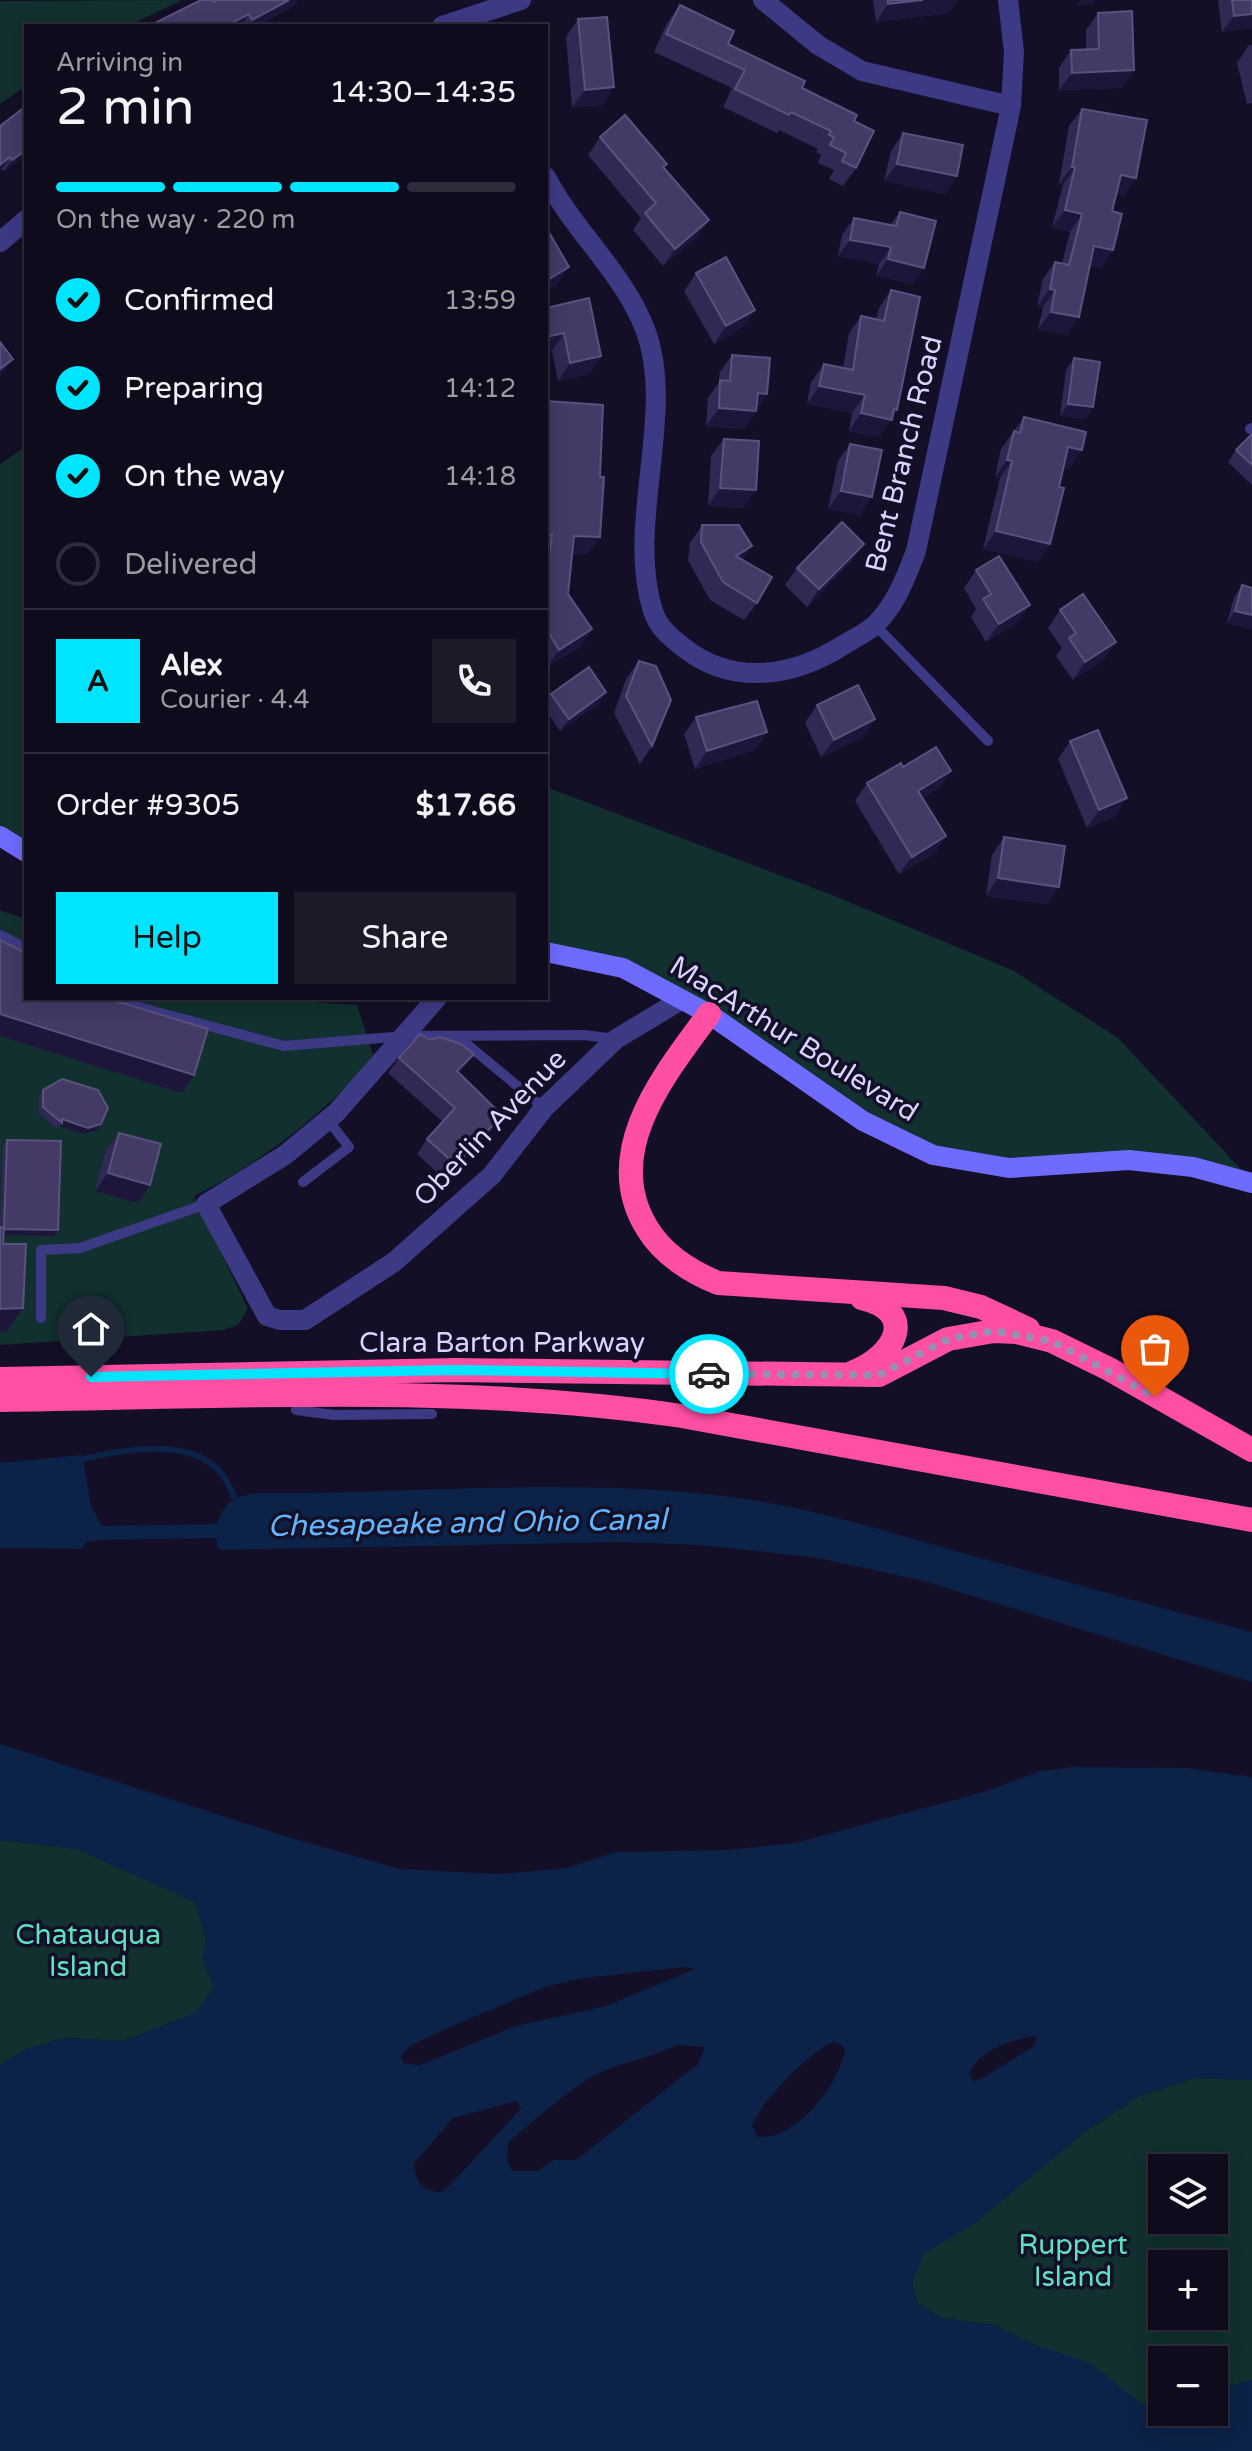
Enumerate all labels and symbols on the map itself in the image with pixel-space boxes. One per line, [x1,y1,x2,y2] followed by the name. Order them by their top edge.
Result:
[858,332,950,576] street label: Bent Branch Road
[664,949,924,1129] street label: MacArthur Boulevard
[406,1042,574,1214] street label: Oberlin Avenue
[57,1295,125,1377] pin
[1121,1315,1189,1397] pin
[359,1326,645,1360] street label: Clara Barton Parkway
[669,1334,749,1414] courier
[267,1501,670,1545] water label: Chesapeake and Ohio Canal
[15,1918,161,1984] park label: Chatauqua Island
[1018,2228,1128,2294] park label: Ruppert Island

